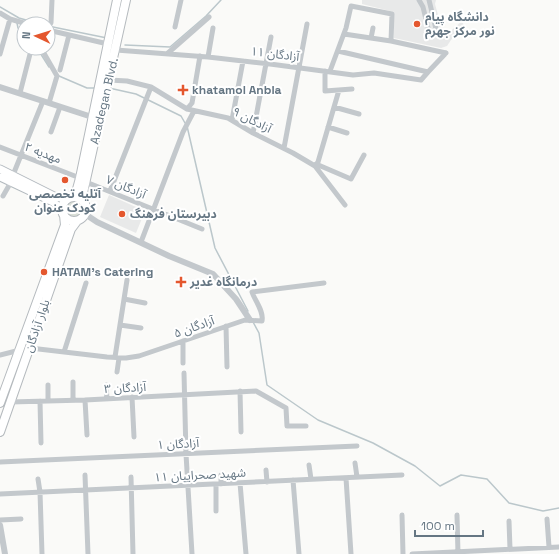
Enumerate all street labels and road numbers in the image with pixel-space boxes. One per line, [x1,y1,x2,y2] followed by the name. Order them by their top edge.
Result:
[250,43,301,65] street label: آزادگان ۱۱
[86,56,122,146] street label: Azadegan Blvd.
[230,103,275,137] street label: آزادگان ۹
[22,139,64,167] street label: مهدیه ۲
[103,171,149,203] street label: آزادگان ۷
[20,297,54,355] street label: بلوار آزادگان
[171,312,217,341] street label: آزادگان ۵
[104,379,147,397] street label: آزادگان ۳
[157,435,200,453] street label: آزادگان ۱
[154,465,246,485] street label: شهید صحراییان ۱۱

